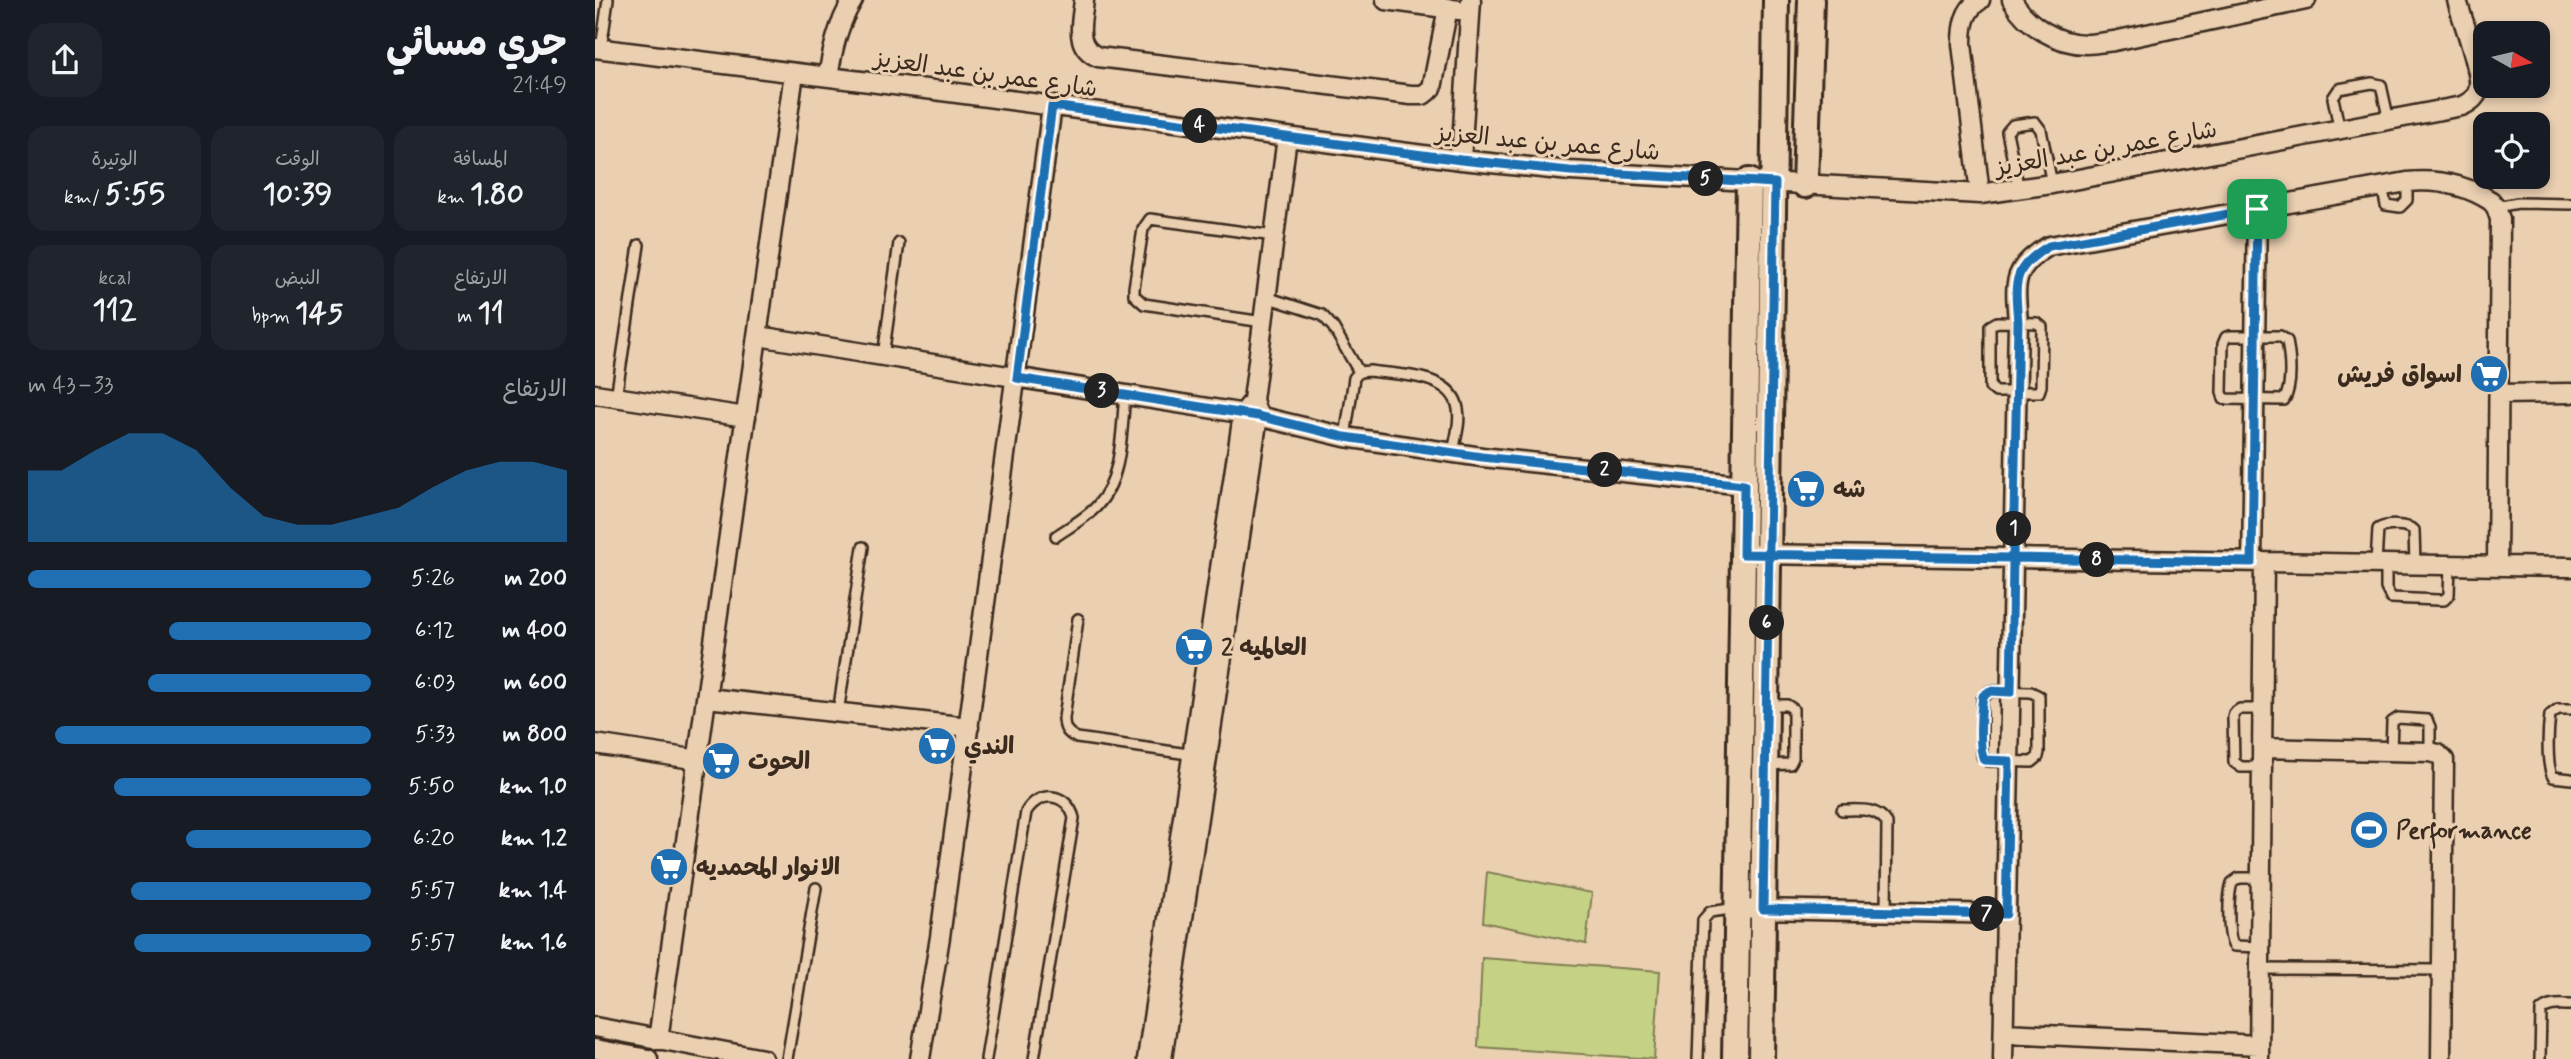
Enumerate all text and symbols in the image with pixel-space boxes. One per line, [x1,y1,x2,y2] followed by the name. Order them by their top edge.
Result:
[386,20,567,69] text: جري مسائي
[2473,21,2550,98] north arrow
[2473,21,2550,189] map controls
[28,23,102,97] button: share
[870,43,1099,105] street label: شارع عمر بن عبد العزيز
[513,71,567,101] text: 21:49
[1183,108,1217,144] pin: 4
[2473,112,2550,189] button: locate
[1194,113,1205,138] text: 4
[1991,115,2220,185] street label: شارع عمر بن عبد العزيز
[1433,118,1661,169] street label: شارع عمر بن عبد العزيز
[92,147,137,172] text: الوتيرة
[275,147,320,172] text: الوقت
[453,147,508,172] text: المسافة
[1689,162,1723,196] pin: 5
[1700,166,1711,191] text: 5
[105,175,165,214] text: 5:55
[262,175,333,214] text: 10:39
[470,175,524,214] text: 1.80
[2227,179,2287,239] pin
[64,185,105,210] text: /km
[437,185,470,210] text: km
[2238,190,2276,228] icon: arrive
[99,266,130,291] text: kcal
[275,266,320,291] text: النبض
[454,266,507,291] text: الارتفاع
[92,291,137,330] text: 112
[295,294,343,333] text: 145
[477,294,504,333] text: 11
[252,304,295,329] text: bpm
[457,304,477,329] text: m
[2468,353,2510,395] supermarket icon: اسواق فريش
[2337,360,2462,391] place label: اسواق فريش
[28,371,114,401] text: 33–43 m
[1085,374,1119,408] pin: 3
[503,375,567,405] text: الارتفاع
[1097,378,1106,403] text: 3
[1587,452,1623,488] pin: 2
[1600,457,1609,482] text: 2
[1785,468,1827,510] supermarket icon: شه
[1833,475,1865,506] place label: شه
[1997,512,2031,546] pin: 1
[2009,516,2018,541] text: 1
[2079,542,2115,578] pin: 8
[2091,547,2102,572] text: 8
[411,564,455,594] text: 5:26
[504,564,567,594] text: 200 m
[1749,606,1785,640] pin: 6
[1762,610,1771,635] text: 6
[415,616,455,646] text: 6:12
[502,616,567,646] text: 400 m
[1173,626,1215,668] supermarket icon: العالميه 2
[1221,633,1307,664] place label: العالميه 2
[414,668,455,698] text: 6:03
[504,668,567,698] text: 600 m
[415,720,455,750] text: 5:33
[503,720,567,750] text: 800 m
[916,725,958,767] supermarket icon: الندي
[964,732,1014,764] place label: الندي
[700,740,742,782] supermarket icon: الحوت
[748,747,810,778] place label: الحوت
[408,772,455,802] text: 5:50
[499,772,567,802] text: 1.0 km
[2348,809,2390,851] sports icon: Performance
[2396,816,2532,849] place label: Performance
[413,824,455,854] text: 6:20
[501,824,567,854] text: 1.2 km
[648,846,690,888] supermarket icon: الانوار المحمديه
[696,853,840,884] place label: الانوار المحمديه
[410,876,455,906] text: 5:57
[499,876,567,906] text: 1.4 km
[1969,897,2005,932] pin: 7
[1981,901,1992,926] text: 7
[410,928,455,958] text: 5:57
[500,928,567,958] text: 1.6 km

